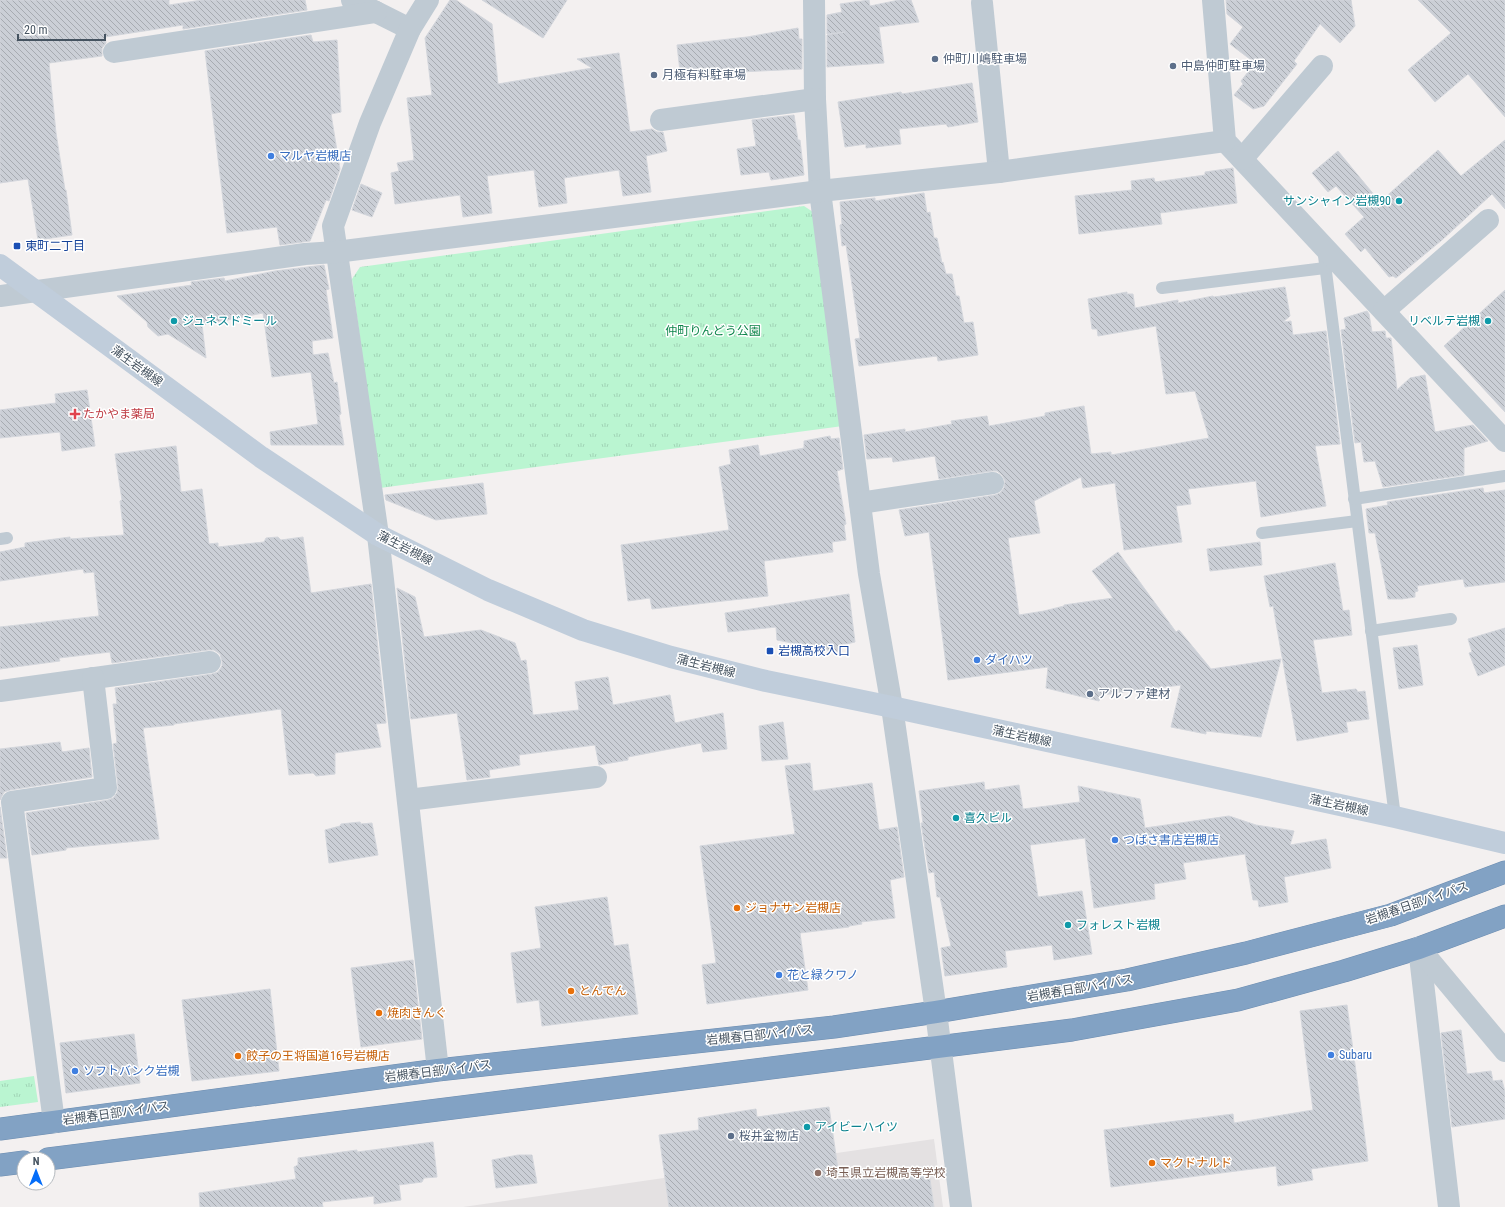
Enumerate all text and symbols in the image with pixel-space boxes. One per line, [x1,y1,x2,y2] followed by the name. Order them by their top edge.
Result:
[18,16,105,42] scale bar
[24,23,48,37] text: 20 m
[943,52,1027,66] place label: 仲町川嶋駐車場
[930,54,940,64] marker: 仲町川嶋駐車場
[1181,59,1265,73] place label: 中島仲町駐車場
[1168,61,1178,71] marker: 中島仲町駐車場
[662,68,746,82] place label: 月極有料駐車場
[649,70,659,80] marker: 月極有料駐車場
[279,149,351,163] place label: マルヤ岩槻店
[266,151,276,161] marker: マルヤ岩槻店
[1283,194,1391,208] place label: サンシャイン岩槻90
[1394,196,1404,206] marker: サンシャイン岩槻90
[25,239,85,253] place label: 東町二丁目
[12,241,22,251] marker: 東町二丁目
[182,314,277,328] place label: ジュネスドミール
[1408,314,1480,328] place label: リベルテ岩槻
[169,316,179,326] marker: ジュネスドミール
[1483,316,1493,326] marker: リベルテ岩槻
[665,324,761,338] park label: 仲町りんどう公園
[109,343,165,389] street label: 蒲生岩槻線
[83,407,155,421] place label: たかやま薬局
[70,409,80,419] marker: たかやま薬局
[375,528,435,568] street label: 蒲生岩槻線
[778,644,850,658] place label: 岩槻高校入口
[765,646,775,656] marker: 岩槻高校入口
[675,652,737,680] street label: 蒲生岩槻線
[985,653,1033,667] place label: ダイハツ
[972,655,982,665] marker: ダイハツ
[1098,687,1170,701] place label: アルファ建材
[1085,689,1095,699] marker: アルファ建材
[991,723,1053,749] street label: 蒲生岩槻線
[1308,792,1370,818] street label: 蒲生岩槻線
[964,811,1012,825] place label: 喜久ビル
[951,813,961,823] marker: 喜久ビル
[1123,833,1219,847] place label: つばさ書店岩槻店
[1110,835,1120,845] marker: つばさ書店岩槻店
[1364,879,1470,927] street label: 岩槻春日部バイパス
[745,901,841,915] place label: ジョナサン岩槻店
[732,903,742,913] marker: ジョナサン岩槻店
[1076,918,1160,932] place label: フォレスト岩槻
[1063,920,1073,930] marker: フォレスト岩槻
[787,968,858,982] place label: 花と緑クワノ
[774,970,784,980] marker: 花と緑クワノ
[1026,972,1134,1004] street label: 岩槻春日部バイパス
[579,984,626,998] place label: とんでん
[566,986,576,996] marker: とんでん
[387,1006,447,1020] place label: 焼肉きんぐ
[374,1008,384,1018] marker: 焼肉きんぐ
[706,1022,814,1048] street label: 岩槻春日部バイパス
[1339,1048,1372,1062] place label: Subaru
[246,1049,390,1063] place label: 餃子の王将国道16号岩槻店
[1326,1050,1336,1060] marker: Subaru
[233,1051,243,1061] marker: 餃子の王将国道16号岩槻店
[384,1057,492,1085] street label: 岩槻春日部バイパス
[83,1064,180,1078] place label: ソフトバンク岩槻
[70,1066,80,1076] marker: ソフトバンク岩槻
[62,1099,170,1127] street label: 岩槻春日部バイパス
[815,1120,898,1134] place label: アイビーハイツ
[802,1122,812,1132] marker: アイビーハイツ
[739,1129,799,1143] place label: 桜井金物店
[726,1131,736,1141] marker: 桜井金物店
[16,1151,56,1191] north arrow
[33,1155,40,1168] text: N
[1160,1156,1232,1170] place label: マクドナルド
[1147,1158,1157,1168] marker: マクドナルド
[826,1166,946,1180] place label: 埼玉県立岩槻高等学校
[813,1168,823,1178] marker: 埼玉県立岩槻高等学校

